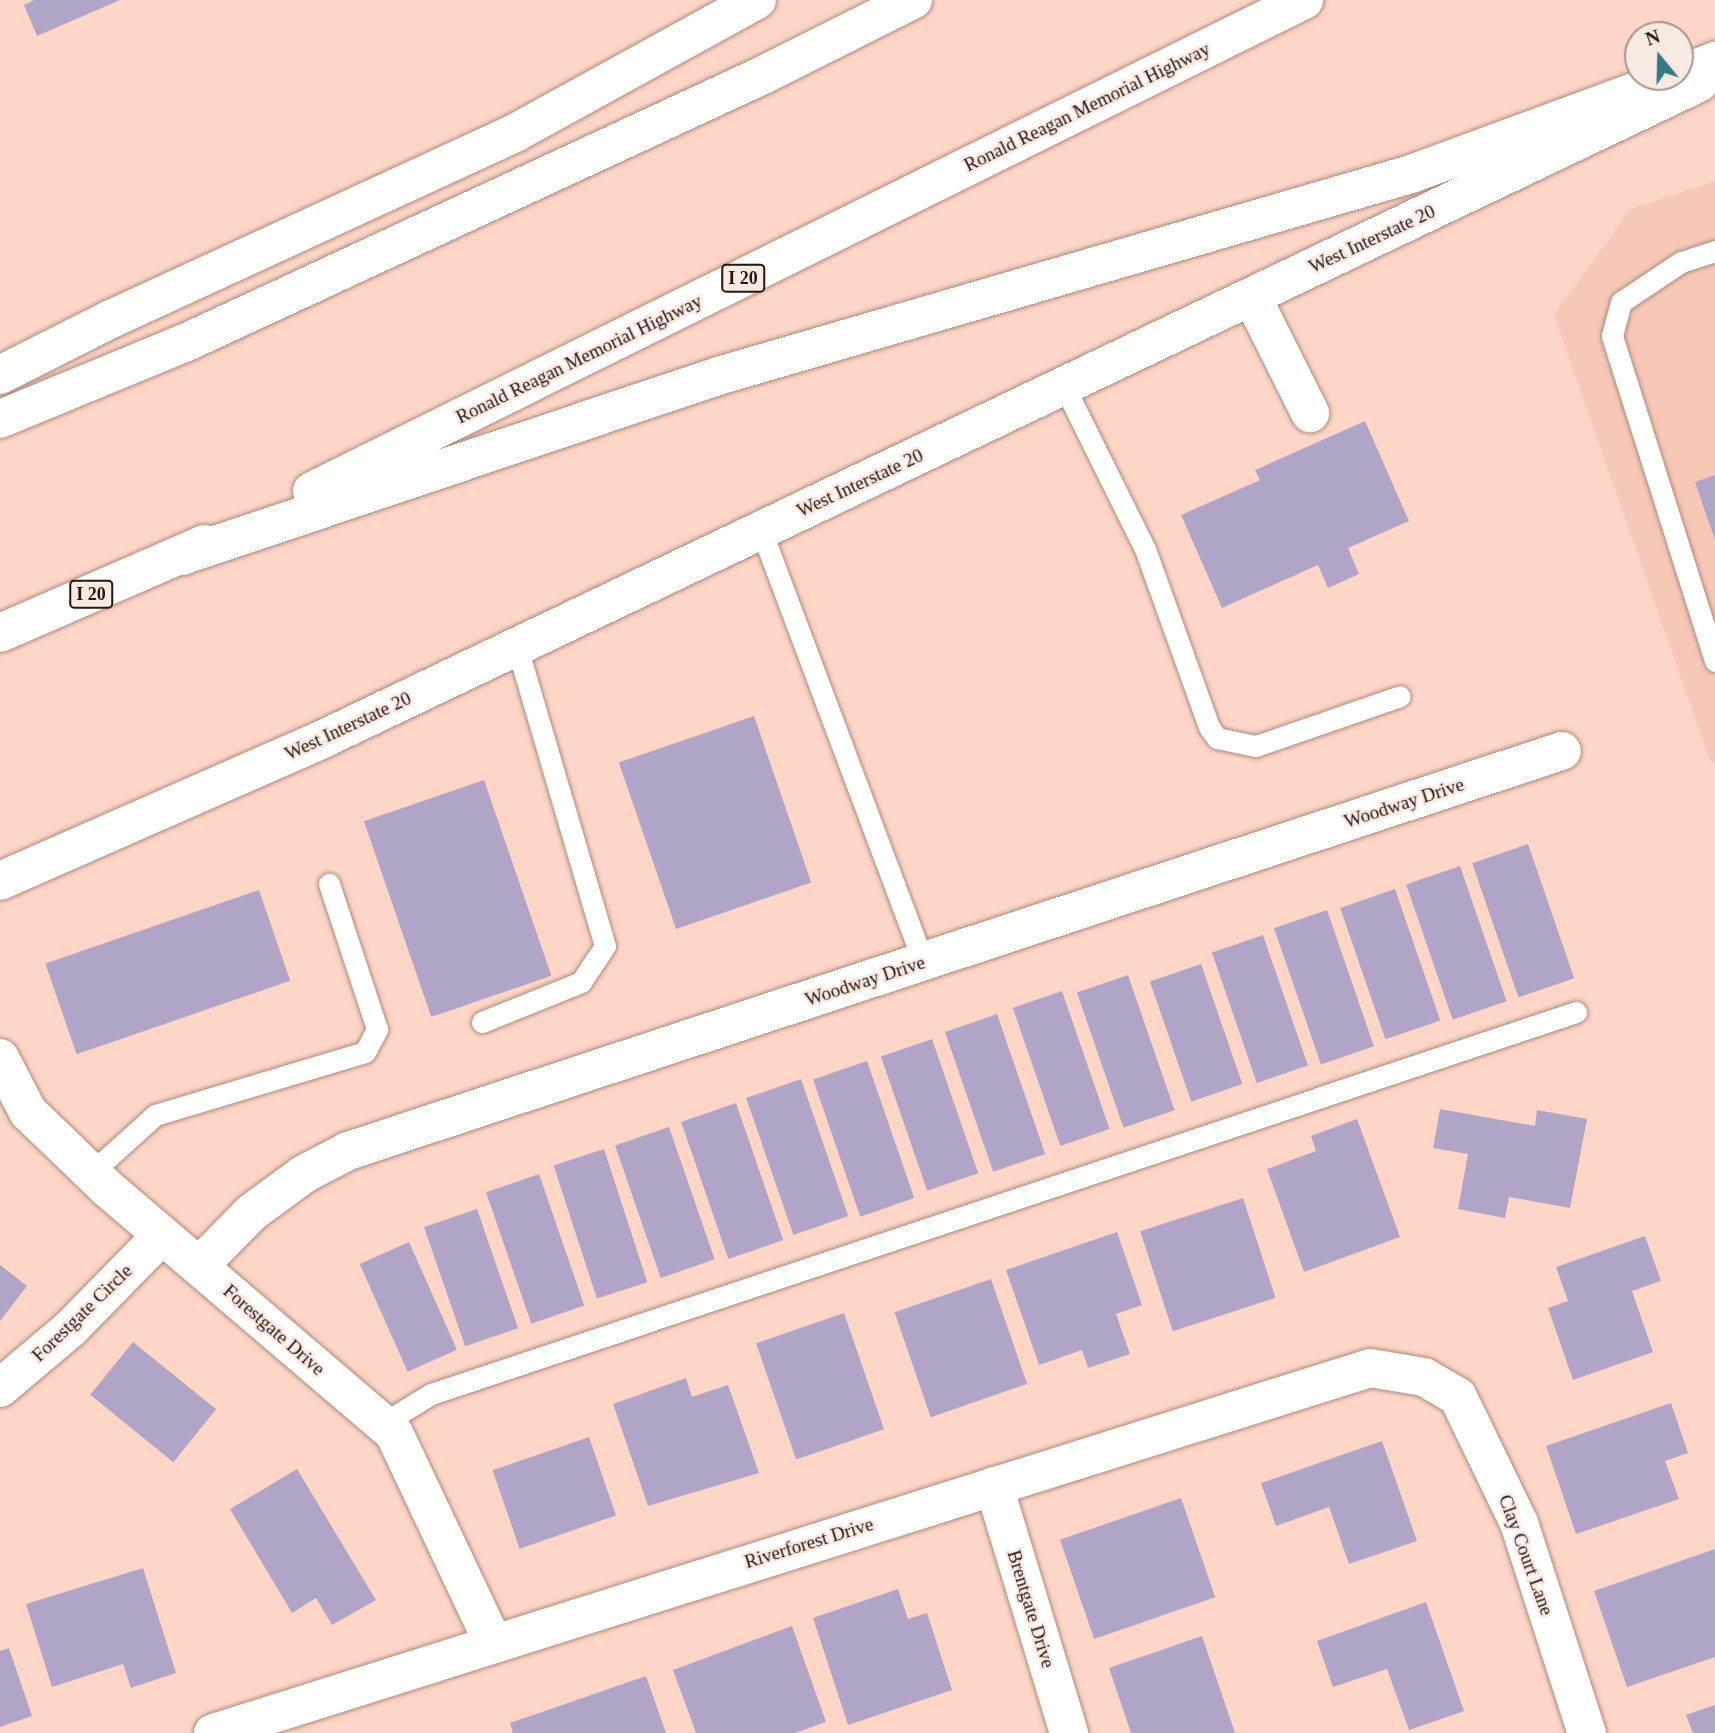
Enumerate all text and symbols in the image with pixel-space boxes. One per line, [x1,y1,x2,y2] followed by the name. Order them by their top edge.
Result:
[1624,21,1694,91] north arrow
[1643,25,1663,50] text: N
[960,37,1214,177] street label: Ronald Reagan Memorial Highway
[1305,200,1439,278] street label: West Interstate 20
[720,264,766,292] road number: I 20
[452,289,706,429] street label: Ronald Reagan Memorial Highway
[793,444,927,522] street label: West Interstate 20
[68,580,114,608] road number: I 20
[281,687,415,765] street label: West Interstate 20
[1341,773,1467,833] street label: Woodway Drive
[802,951,928,1011] street label: Woodway Drive
[27,1260,137,1366] street label: Forestgate Circle
[219,1280,329,1380] street label: Forestgate Drive
[1494,1492,1558,1618] street label: Clay Court Lane
[742,1513,876,1573] street label: Riverforest Drive
[1002,1547,1060,1671] street label: Brentgate Drive

